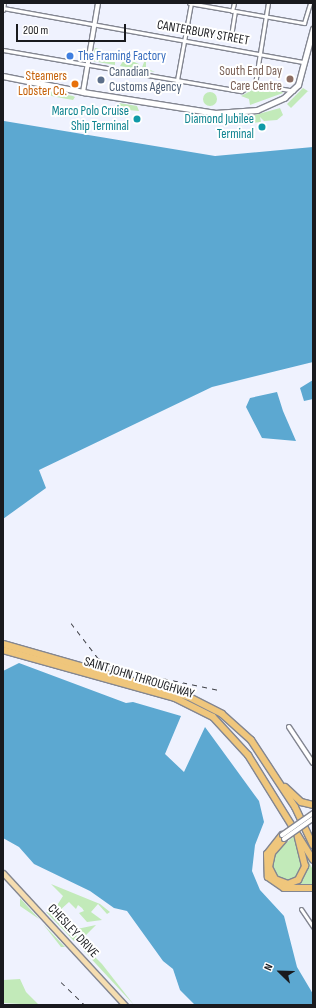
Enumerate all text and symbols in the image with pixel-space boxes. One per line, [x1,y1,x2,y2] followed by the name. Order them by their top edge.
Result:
[18,16,128,42] scale bar
[156,17,250,49] street label: CANTERBURY STREET
[23,23,48,38] text: 200 m
[78,48,166,64] place label: The Framing Factory
[65,51,75,61] marker: The Framing Factory
[219,64,282,95] place label: South End Day Care Centre
[109,65,182,96] place label: Canadian Customs Agency
[18,69,67,100] place label: Steamers Lobster Co.
[285,74,295,84] marker: South End Day Care Centre
[96,75,106,85] marker: Canadian Customs Agency
[70,79,80,89] marker: Steamers Lobster Co.
[52,104,129,135] place label: Marco Polo Cruise Ship Terminal
[185,112,254,143] place label: Diamond Jubilee Terminal
[132,114,142,124] marker: Marco Polo Cruise Ship Terminal
[257,122,267,132] marker: Diamond Jubilee Terminal
[82,654,196,702] street label: SAINT JOHN THROUGHWAY
[44,901,102,961] street label: CHESLEY DRIVE
[260,952,300,992] north arrow
[261,962,276,972] text: N

